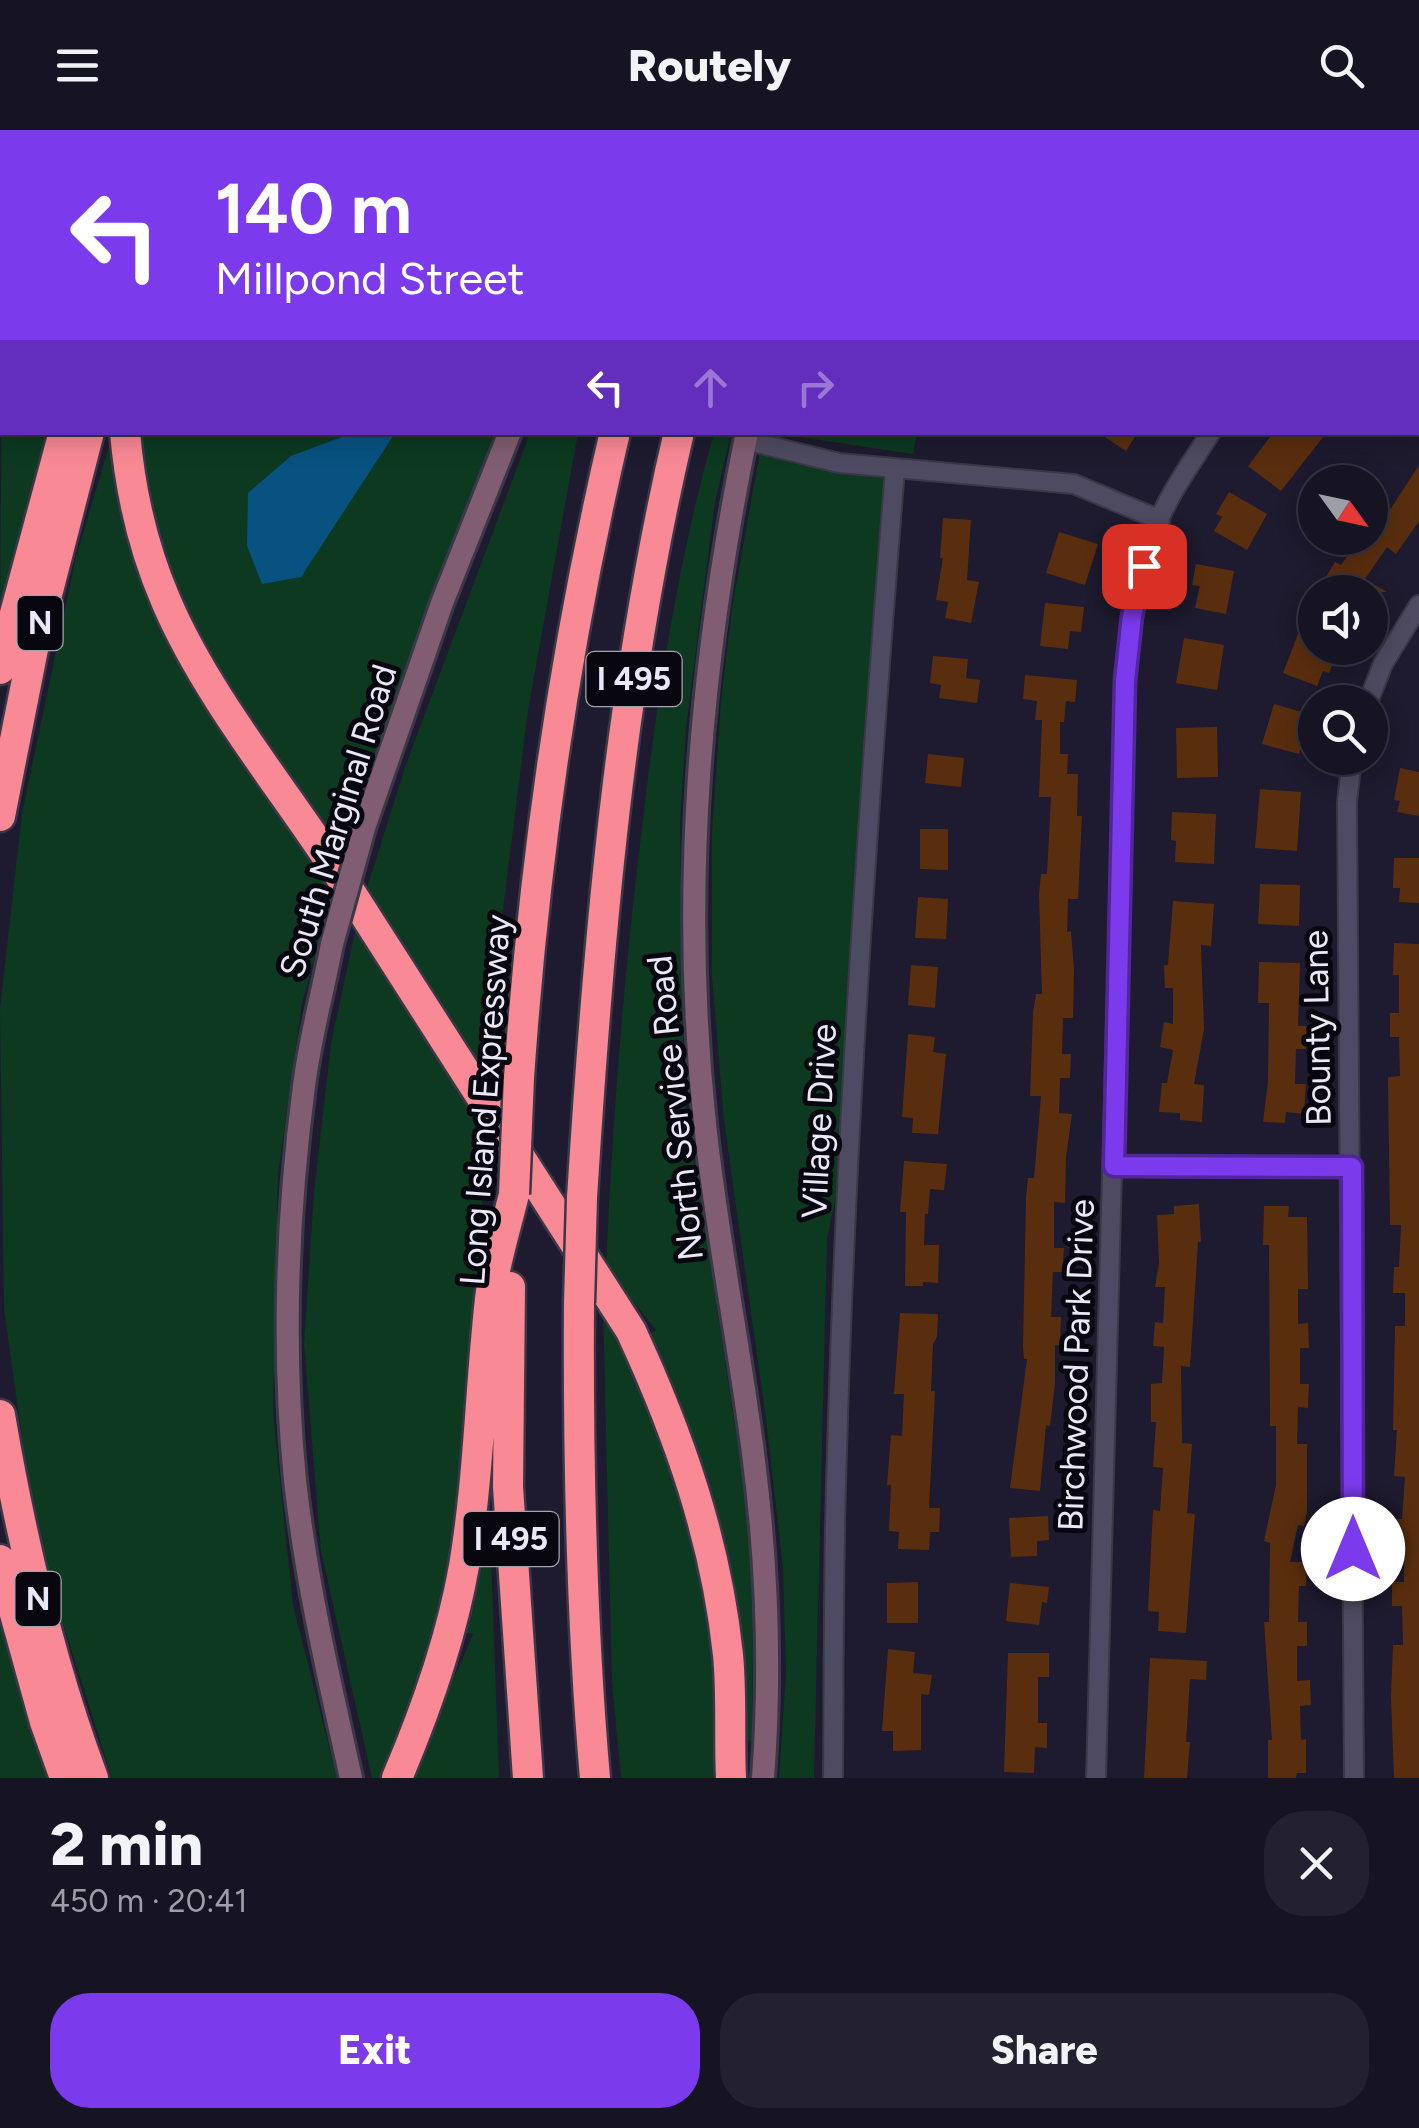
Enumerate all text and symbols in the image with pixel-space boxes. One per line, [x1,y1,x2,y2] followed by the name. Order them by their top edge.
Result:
[50,38,105,93] icon: menu
[628,38,791,92] text: Routely
[1314,38,1369,93] icon: search
[215,166,412,251] text: 140 m
[50,170,180,300] icon: left
[215,251,525,305] text: Millpond Street
[578,360,633,415] icon: left
[683,360,738,415] icon: ahead
[788,360,843,415] icon: right
[1298,465,1388,555] north arrow
[1298,465,1388,775] map controls
[1102,524,1187,609] pin
[1117,539,1172,594] icon: arrive
[1298,575,1388,665] button: sound
[18,596,62,650] road number: N
[586,652,682,706] road number: I 495
[270,659,406,983] street label: South Marginal Road
[1298,685,1388,775] button: search
[451,912,519,1287] street label: Long Island Expressway
[1294,930,1340,1126] street label: Bounty Lane
[638,953,712,1263] street label: North Service Road
[793,1023,845,1219] street label: Village Drive
[1049,1198,1103,1532] street label: Birchwood Park Drive
[1301,1497,1405,1601] position arrow
[464,1512,558,1566] road number: I 495
[15,1572,60,1626] road number: N
[50,1808,203,1880] text: 2 min
[1264,1811,1369,1916] button: close
[50,1882,247,1920] text: 450 m · 20:41
[50,1993,700,2108] button: Exit
[720,1993,1369,2108] button: Share

